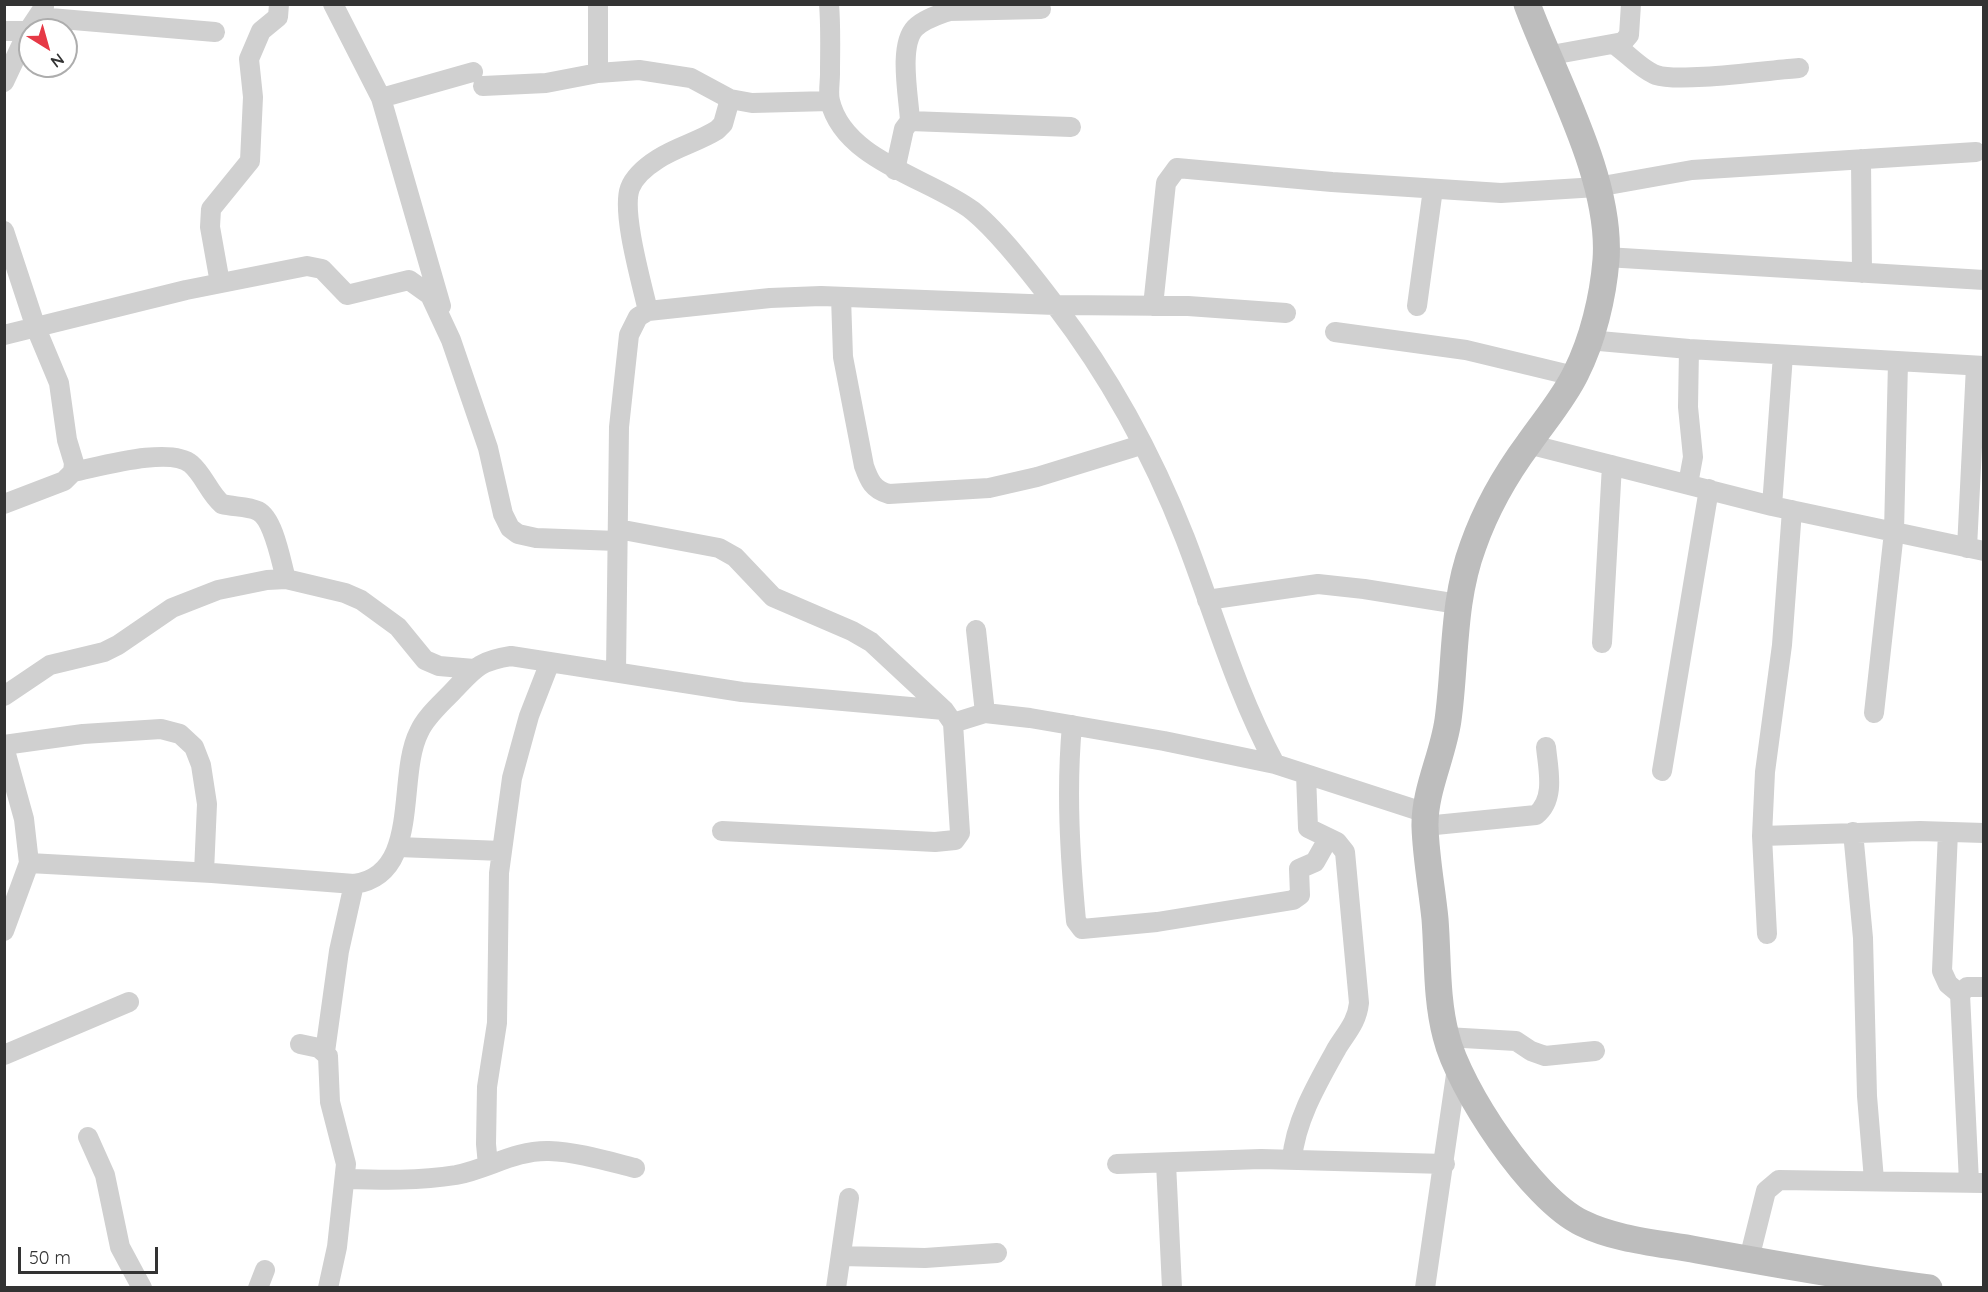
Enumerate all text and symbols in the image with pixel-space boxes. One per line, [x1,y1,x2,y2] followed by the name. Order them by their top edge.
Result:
[18,18,78,78] north arrow
[47,49,68,72] text: N
[21,1235,160,1273] scale bar
[29,1246,71,1269] text: 50 m

